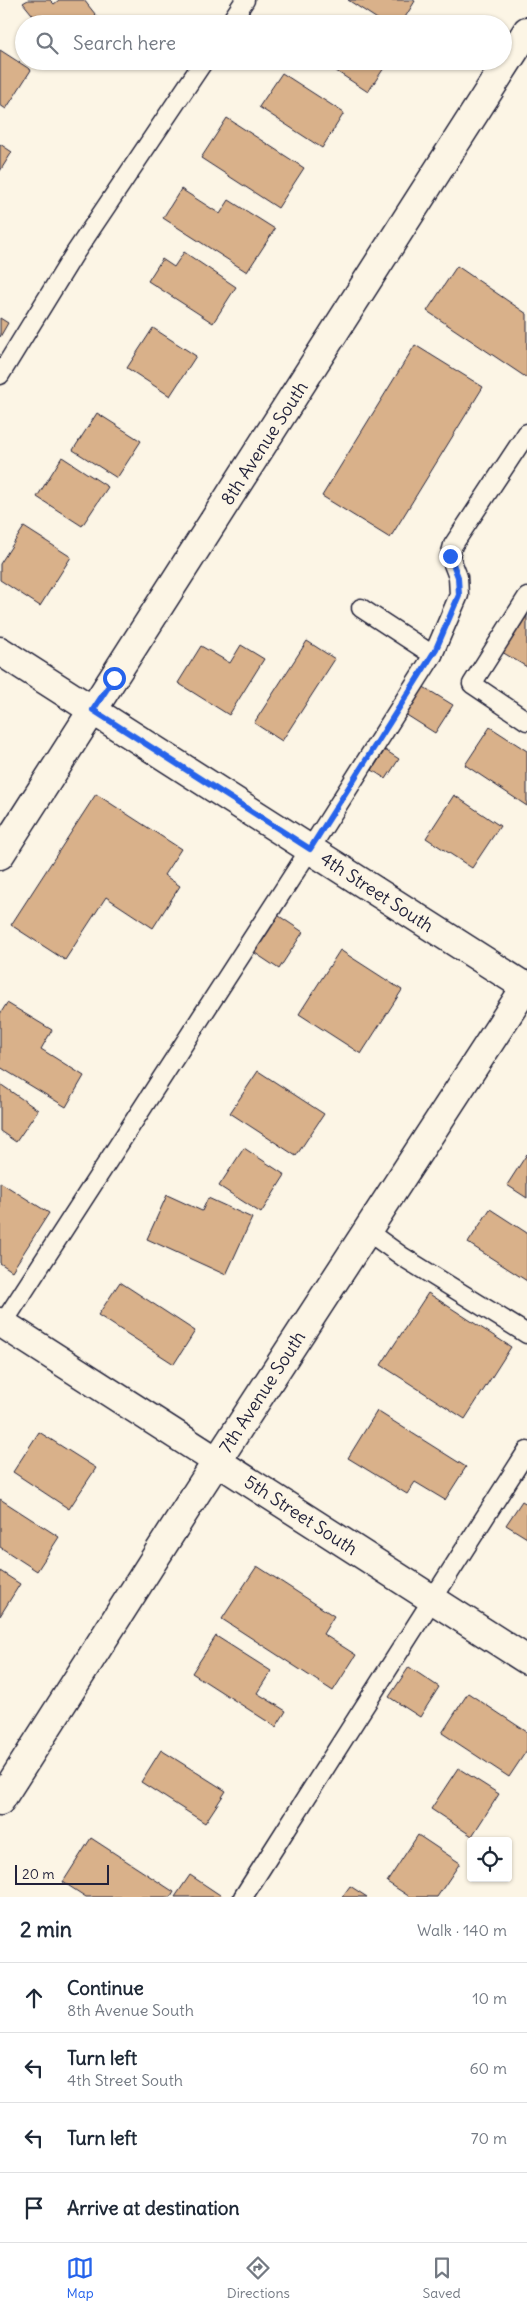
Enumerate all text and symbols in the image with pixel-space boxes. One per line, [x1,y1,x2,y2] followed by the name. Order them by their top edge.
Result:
[15,15,512,70] search box
[33,29,61,57] icon: search
[73,31,176,55] text: Search here
[215,377,313,509] street label: 8th Avenue South
[439,545,462,568] route end
[103,667,126,690] route start
[316,847,438,937] street label: 4th Street South
[214,1326,310,1458] street label: 7th Avenue South
[240,1470,362,1560] street label: 5th Street South
[467,1837,512,1882] map controls
[467,1837,512,1882] button: locate
[15,1862,109,1885] scale bar
[22,1865,55,1883] text: 20 m
[20,1916,72,1943] text: 2 min
[417,1920,507,1940] text: Walk · 140 m
[67,1976,144,2000] text: Continue
[20,1984,48,2012] icon: ahead
[472,1988,507,2008] text: 10 m
[67,2000,194,2020] text: 8th Avenue South
[67,2046,137,2070] text: Turn left
[20,2054,48,2082] icon: left
[469,2058,507,2078] text: 60 m
[67,2070,183,2090] text: 4th Street South
[20,2124,48,2152] icon: left
[67,2126,137,2150] text: Turn left
[471,2128,507,2148] text: 70 m
[20,2194,48,2222] icon: arrive
[67,2196,240,2220] text: Arrive at destination
[66,2254,94,2302] tab: Map
[227,2254,290,2302] tab: Directions
[422,2254,461,2302] tab: Saved

